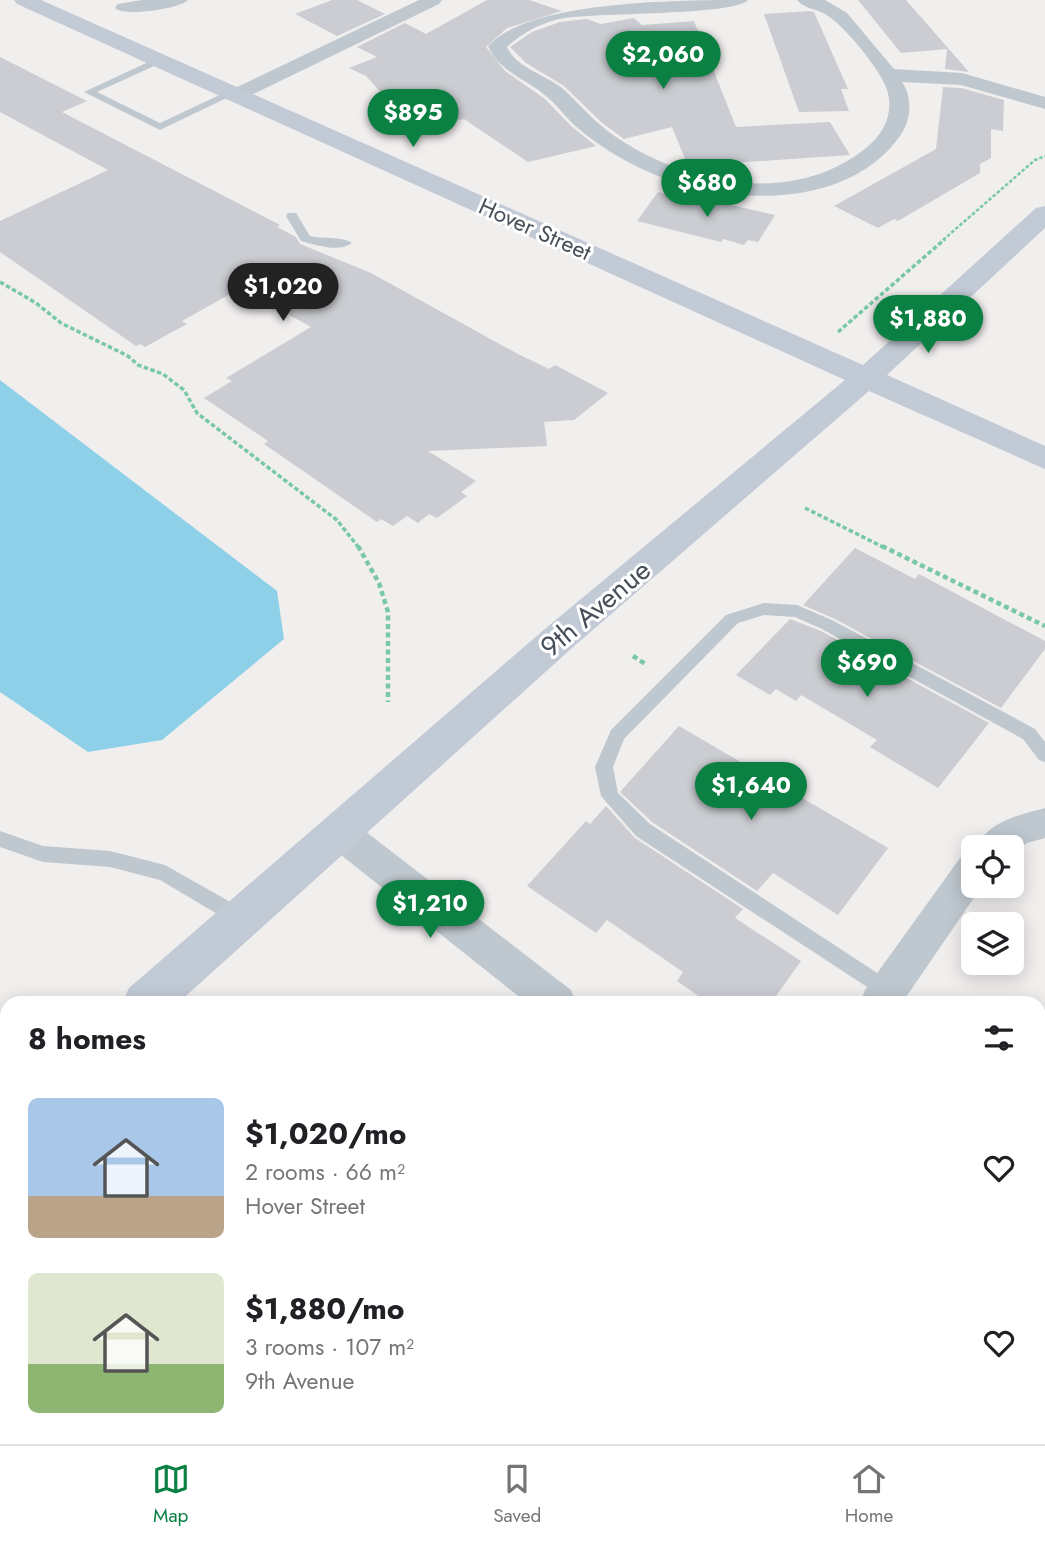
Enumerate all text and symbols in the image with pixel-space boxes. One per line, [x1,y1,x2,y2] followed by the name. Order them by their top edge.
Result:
[606,32,720,91] pin: $2,060
[622,37,704,71] text: $2,060
[372,90,454,149] pin: $895
[384,95,442,129] text: $895
[666,160,748,219] pin: $680
[677,165,737,199] text: $680
[473,189,597,269] street label: Hover Street
[226,264,340,323] pin: $1,020
[243,269,323,303] text: $1,020
[871,296,985,355] pin: $1,880
[889,301,967,335] text: $1,880
[531,550,660,667] street label: 9th Avenue
[826,640,908,699] pin: $690
[837,645,897,679] text: $690
[694,762,808,822] pin: $1,640
[711,768,791,802] text: $1,640
[961,835,1024,975] map controls
[961,835,1024,898] button: locate
[373,880,487,940] pin: $1,210
[392,886,468,920] text: $1,210
[961,912,1024,975] button: layers
[28,1017,146,1060] text: 8 homes
[980,1019,1018,1057] icon: filters
[245,1112,407,1155] text: $1,020/mo
[84,1126,168,1210] icon: home
[980,1149,1018,1187] icon: heart
[245,1155,405,1189] text: 2 rooms · 66 m²
[245,1189,365,1223] text: Hover Street
[245,1287,405,1330] text: $1,880/mo
[84,1301,168,1385] icon: home
[980,1324,1018,1362] icon: heart
[245,1330,414,1364] text: 3 rooms · 107 m²
[245,1364,354,1398] text: 9th Avenue
[152,1460,190,1529] tab: Map
[493,1460,541,1529] tab: Saved
[845,1460,893,1529] tab: Home

